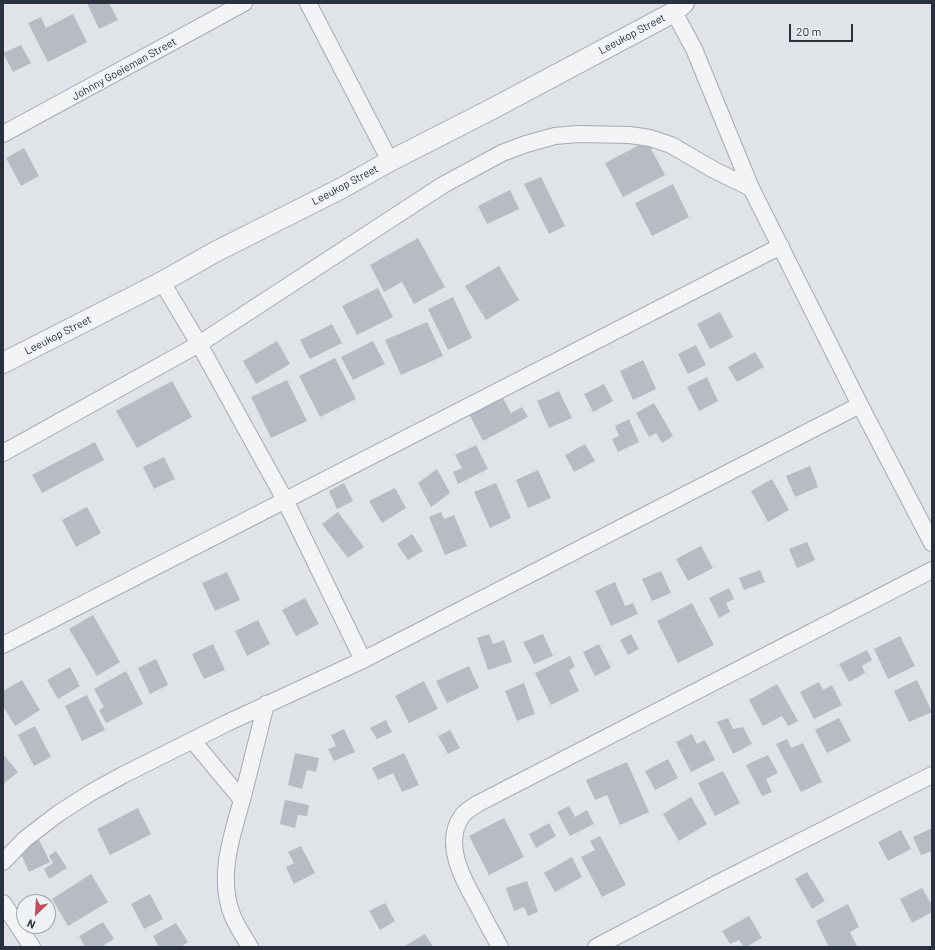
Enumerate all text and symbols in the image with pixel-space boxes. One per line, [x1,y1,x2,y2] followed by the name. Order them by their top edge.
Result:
[596,11,668,57] street label: Leeukop Street
[791,16,855,42] scale bar
[796,24,822,38] text: 20 m
[69,35,179,103] street label: Johnny Goeieman Street
[309,162,381,208] street label: Leeukop Street
[22,312,94,358] street label: Leeukop Street
[16,894,56,934] north arrow
[25,917,37,932] text: N

